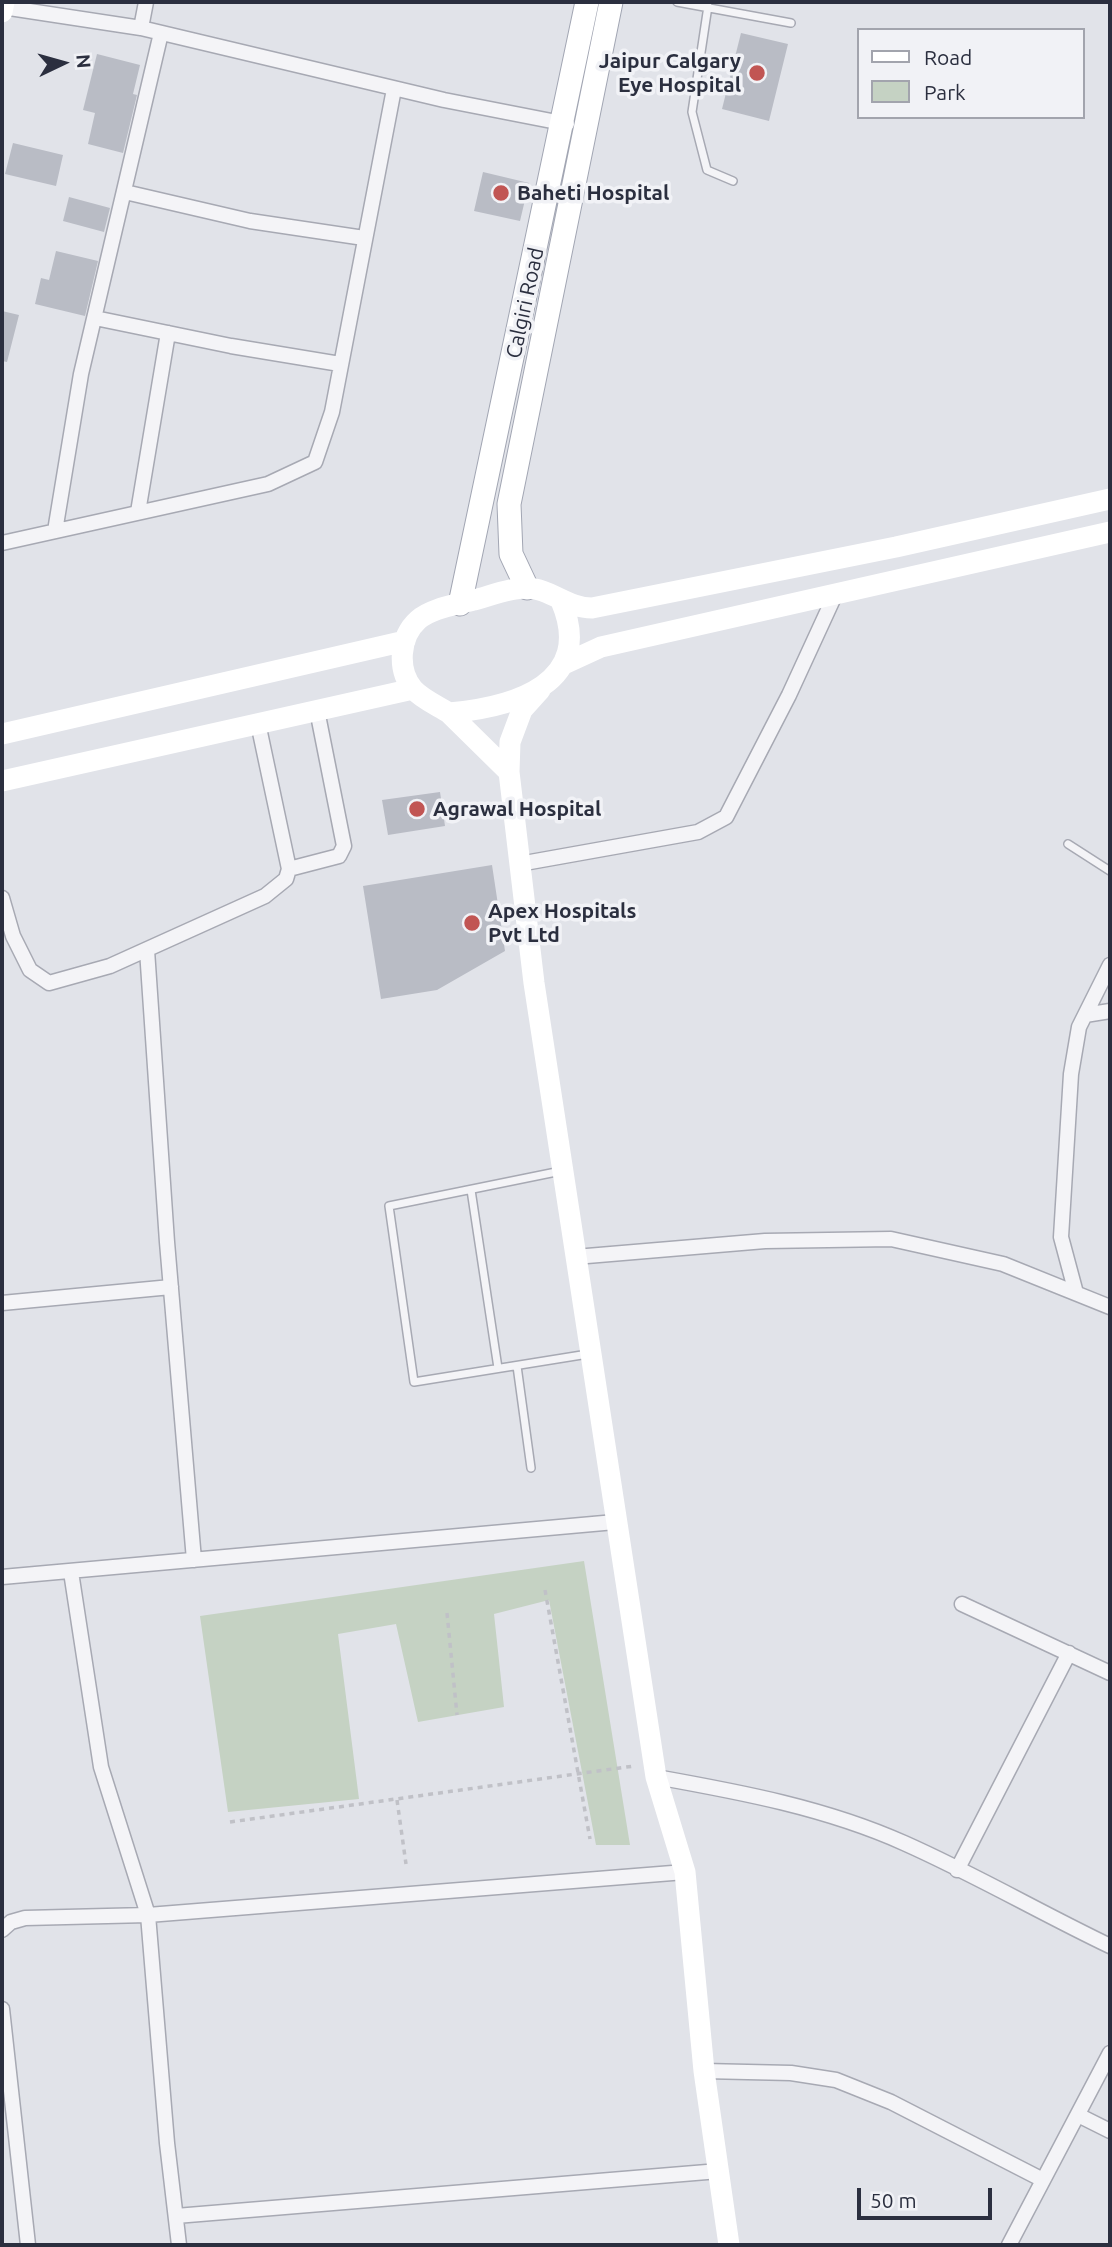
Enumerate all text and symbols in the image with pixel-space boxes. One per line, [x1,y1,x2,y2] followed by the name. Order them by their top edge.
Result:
[28,28,98,98] north arrow
[856,28,1084,119] legend
[924,45,972,69] text: Road
[599,48,741,98] place label: Jaipur Calgary Eye Hospital
[72,53,95,69] text: N
[747,63,767,83] marker: Jaipur Calgary Eye Hospital
[924,80,966,104] text: Park
[517,180,669,206] place label: Baheti Hospital
[491,183,511,203] marker: Baheti Hospital
[501,245,549,361] street label: Calgiri Road
[433,796,601,822] place label: Agrawal Hospital
[407,799,427,819] marker: Agrawal Hospital
[488,898,636,948] place label: Apex Hospitals Pvt Ltd
[462,913,482,933] marker: Apex Hospitals Pvt Ltd
[860,2174,995,2218] scale bar
[870,2188,917,2212] text: 50 m

